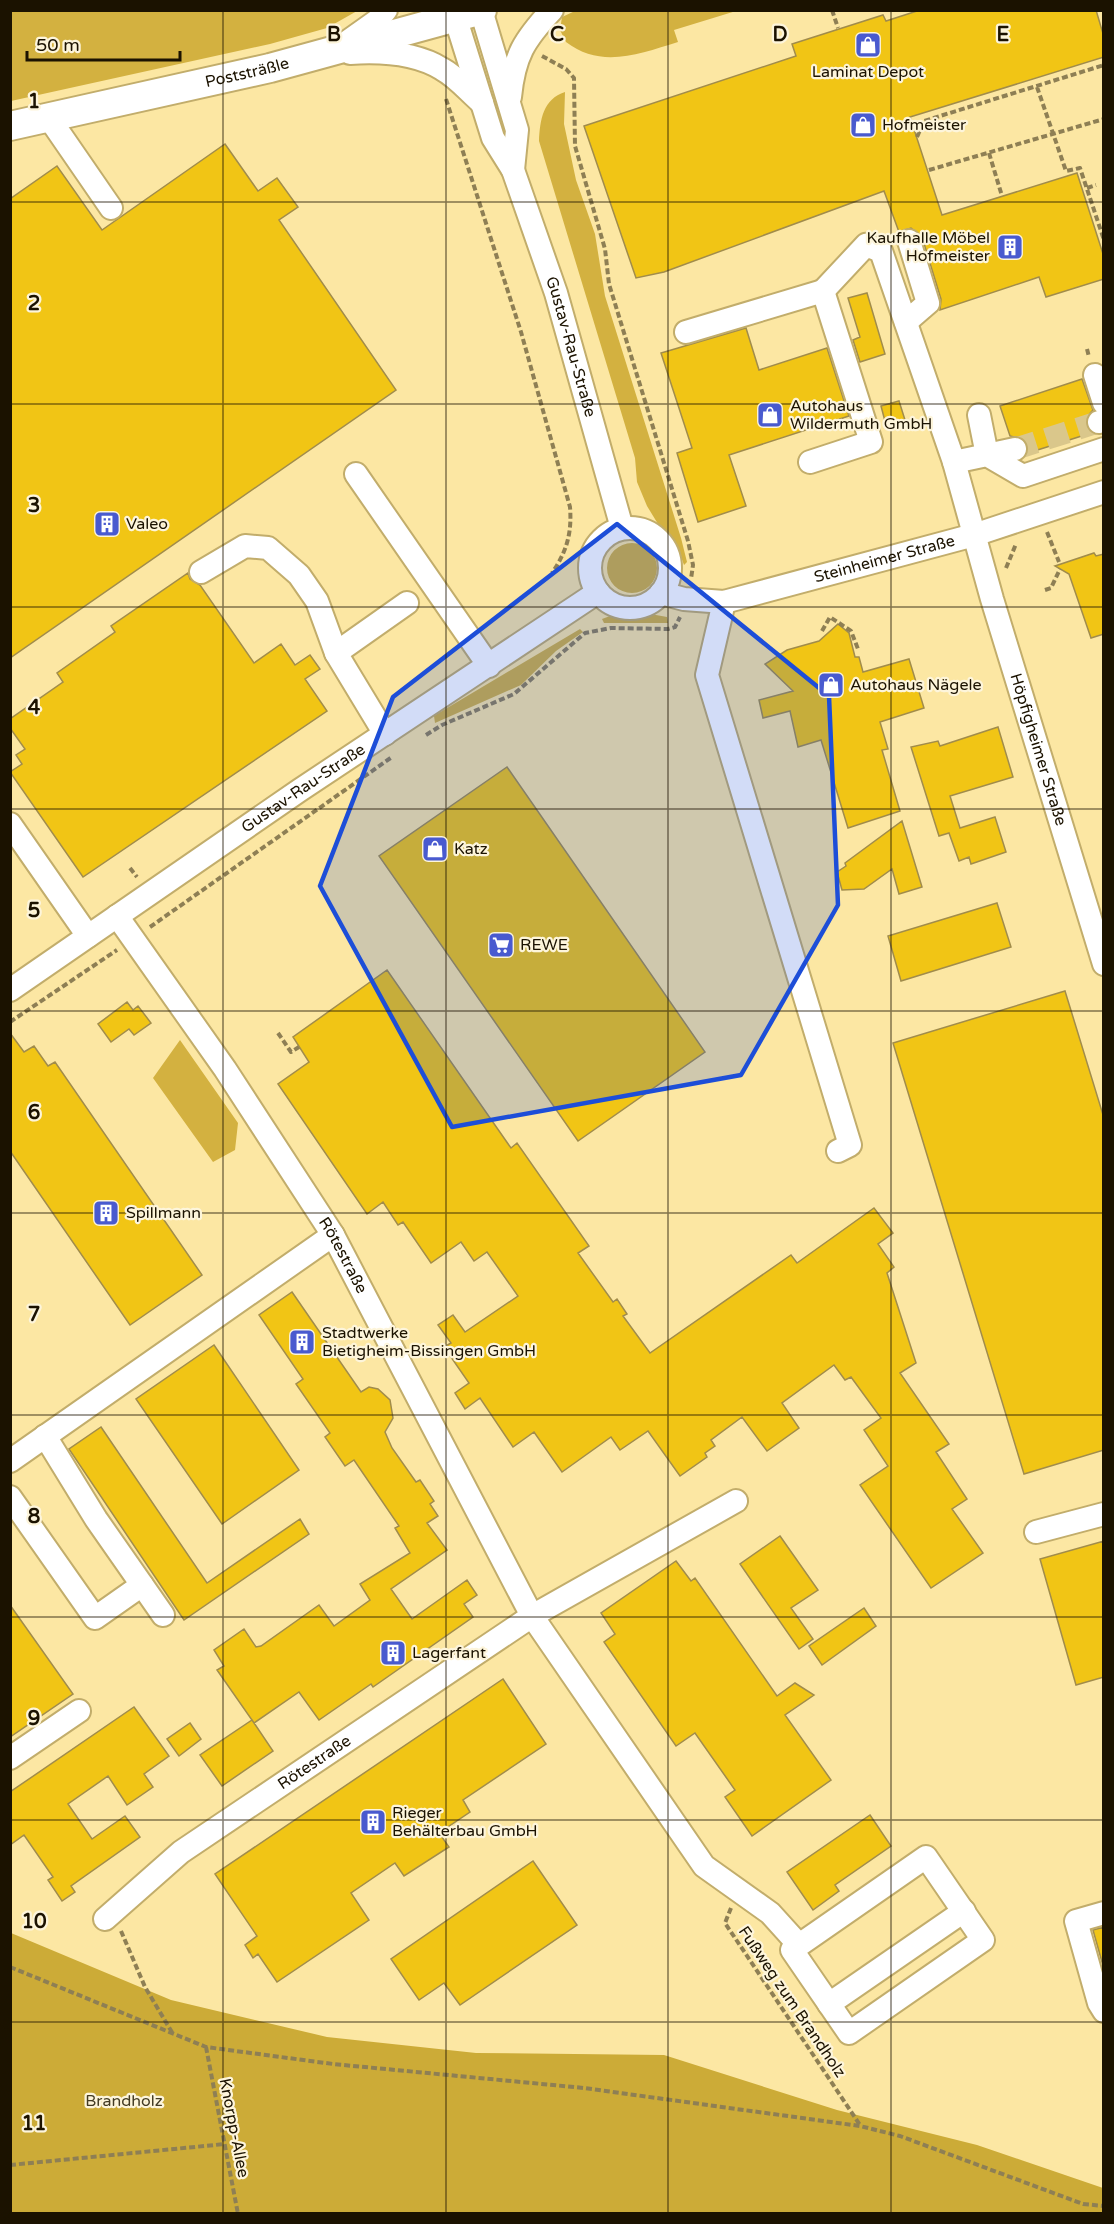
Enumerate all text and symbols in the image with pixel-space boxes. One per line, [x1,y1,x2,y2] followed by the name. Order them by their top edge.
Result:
[327,23,341,47] text: B
[550,23,564,47] text: C
[772,23,788,47] text: D
[997,23,1010,47] text: E
[27,24,180,62] scale bar
[853,30,883,60] shop icon: Laminat Depot
[36,34,80,56] text: 50 m
[203,53,291,92] street label: Poststräßle
[812,62,924,82] place label: Laminat Depot
[28,90,40,114] text: 1
[848,110,878,140] shop icon: Hofmeister
[882,115,967,135] place label: Hofmeister
[866,228,991,266] place label: Kaufhalle Möbel Hofmeister
[995,232,1025,262] building icon: Kaufhalle Möbel Hofmeister
[541,274,600,419] street label: Gustav-Rau-Straße
[28,292,40,316] text: 2
[790,396,932,434] place label: Autohaus Wildermuth GmbH
[755,400,785,430] shop icon: Autohaus Wildermuth GmbH
[28,494,40,518] text: 3
[92,509,122,539] building icon: Valeo
[126,514,168,534] place label: Valeo
[812,531,957,587] street label: Steinheimer Straße
[816,670,846,700] shop icon: Autohaus Nägele
[1005,671,1071,828] street label: Höpfigheimer Straße
[850,675,981,695] place label: Autohaus Nägele
[28,696,41,720] text: 4
[238,739,369,837] street label: Gustav-Rau-Straße
[420,834,450,864] shop icon: Katz
[454,839,488,859] place label: Katz
[28,899,40,923] text: 5
[486,930,516,960] supermarket icon: REWE
[520,935,568,955] place label: REWE
[28,1101,40,1125] text: 6
[91,1198,121,1228] building icon: Spillmann
[126,1203,201,1223] place label: Spillmann
[314,1213,372,1297] street label: Rötestraße
[28,1303,40,1327] text: 7
[322,1323,536,1361] place label: Stadtwerke Bietigheim-Bissingen GmbH
[287,1327,317,1357] building icon: Stadtwerke Bietigheim-Bissingen GmbH
[28,1505,40,1529] text: 8
[378,1638,408,1668] building icon: Lagerfant
[412,1643,486,1663] place label: Lagerfant
[28,1707,40,1731] text: 9
[274,1731,355,1794] street label: Rötestraße
[392,1803,538,1841] place label: Rieger Behälterbau GmbH
[358,1807,388,1837] building icon: Rieger Behälterbau GmbH
[21,1910,47,1934] text: 10
[734,1922,850,2082] street label: Fußweg zum Brandholz
[215,2077,253,2179] street label: Knorpp-Allee
[85,2091,163,2111] park label: Brandholz
[21,2112,47,2136] text: 11

